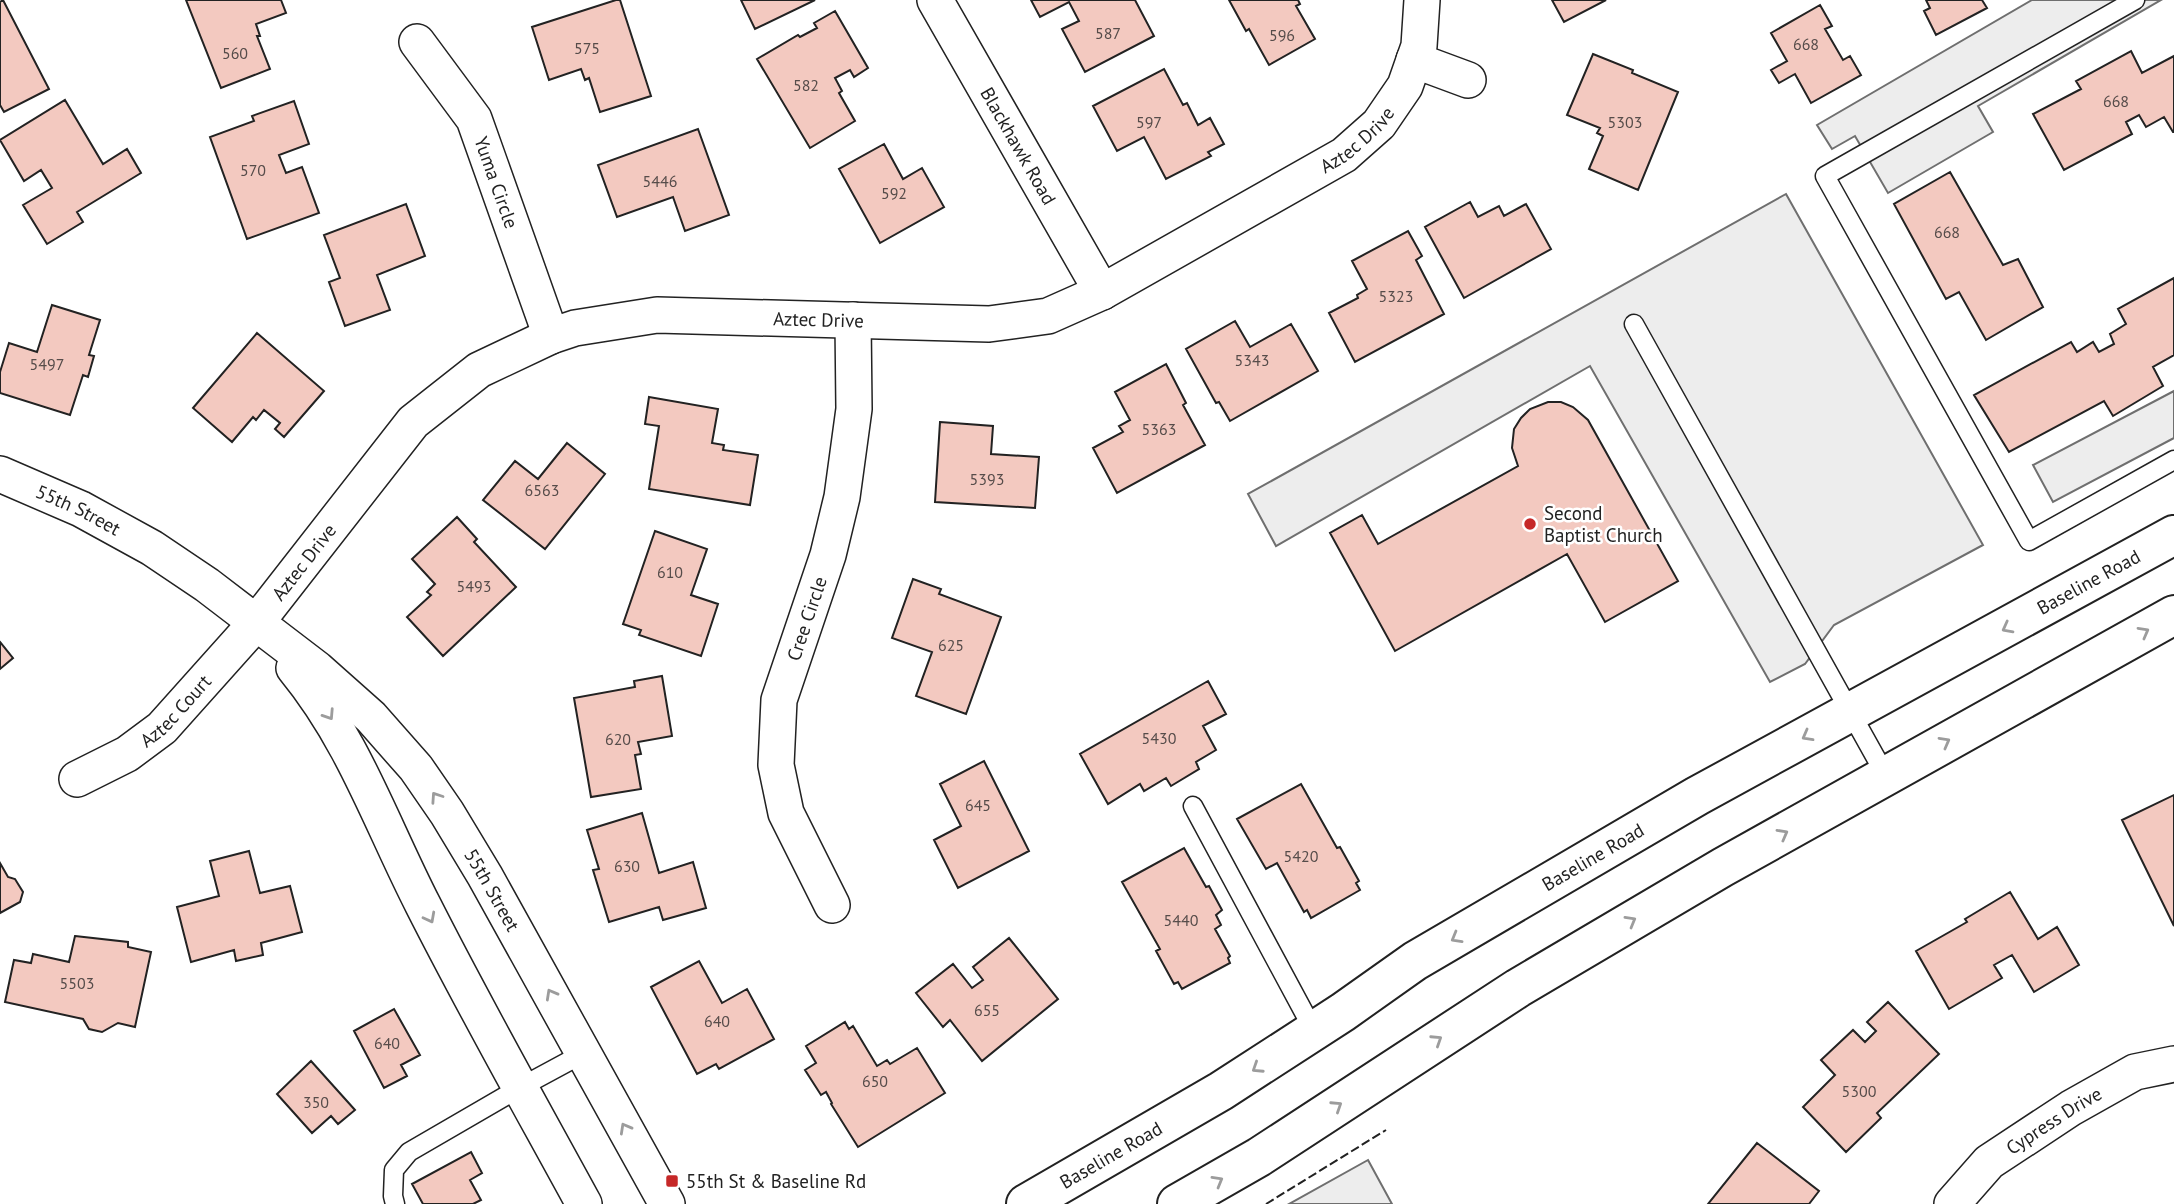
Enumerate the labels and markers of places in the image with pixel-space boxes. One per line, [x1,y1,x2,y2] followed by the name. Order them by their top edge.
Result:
[1544,501,1663,547] place label: Second Baptist Church
[1522,516,1538,532] marker: Second Baptist Church
[686,1169,866,1193] place label: 55th St & Baseline Rd
[664,1173,680,1189] marker: 55th St & Baseline Rd

